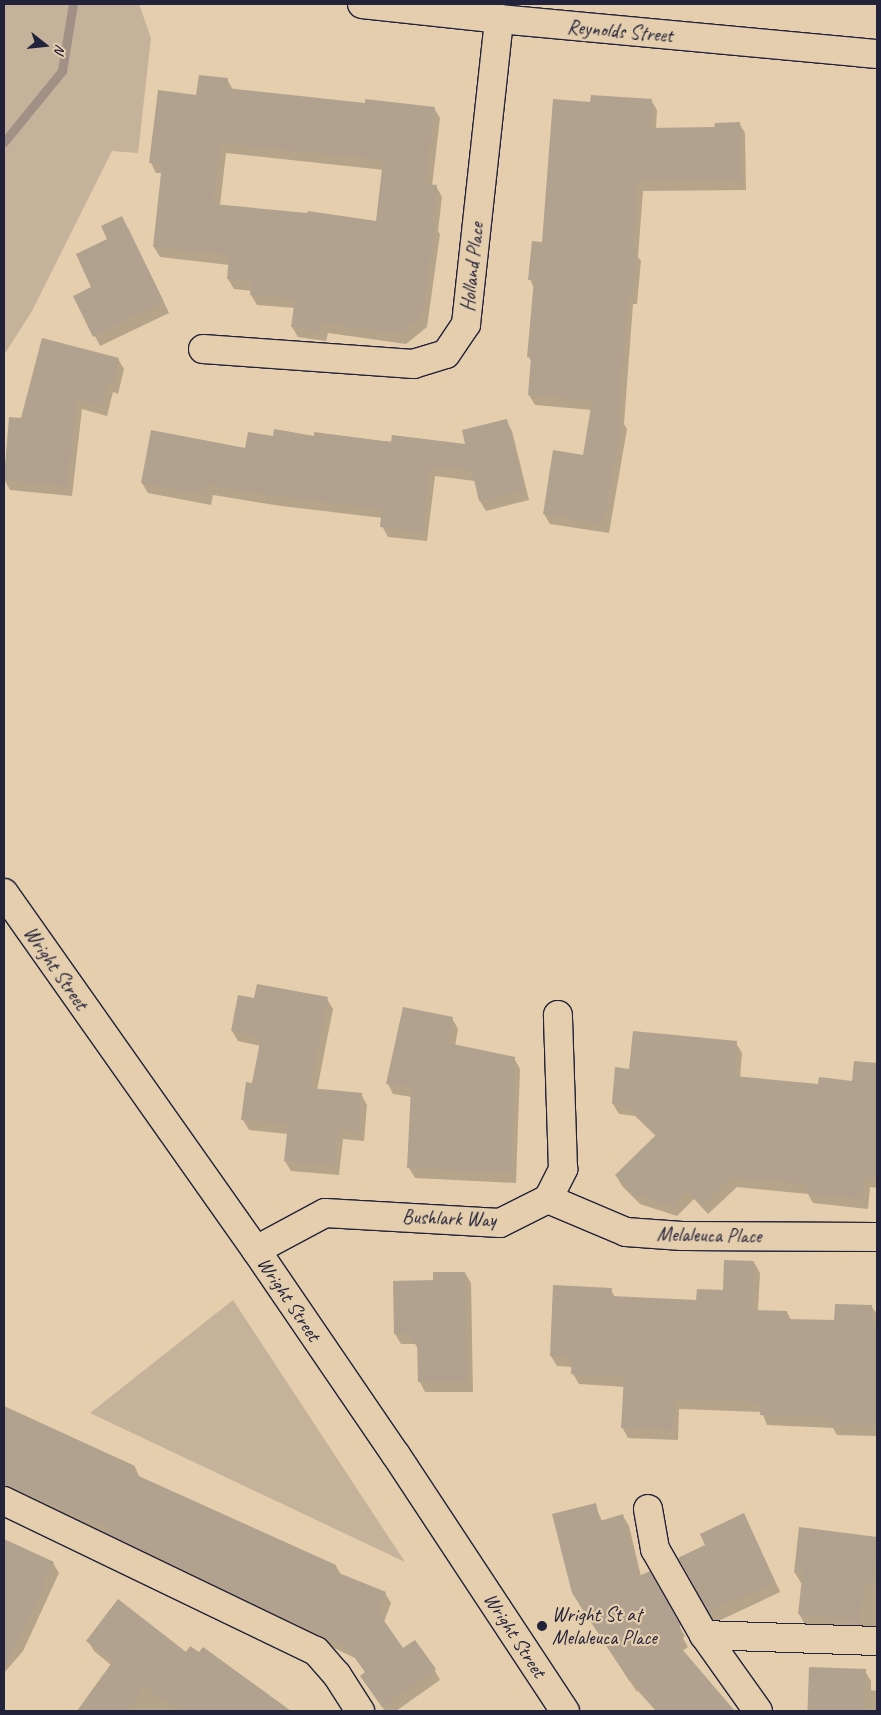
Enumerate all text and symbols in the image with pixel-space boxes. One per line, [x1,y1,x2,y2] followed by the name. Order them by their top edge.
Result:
[566,14,674,48] street label: Reynolds Street
[20,20,70,70] north arrow
[51,43,69,56] text: N
[455,221,489,313] street label: Holland Place
[18,922,94,1014] street label: Wright Street
[402,1204,496,1232] street label: Bushlark Way
[656,1222,762,1248] street label: Melaleuca Place
[252,1252,326,1346] street label: Wright Street
[479,1588,551,1682] street label: Wright Street
[552,1602,657,1649] place label: Wright St at Melaleuca Place
[536,1620,548,1632] marker: Wright St at Melaleuca Place

